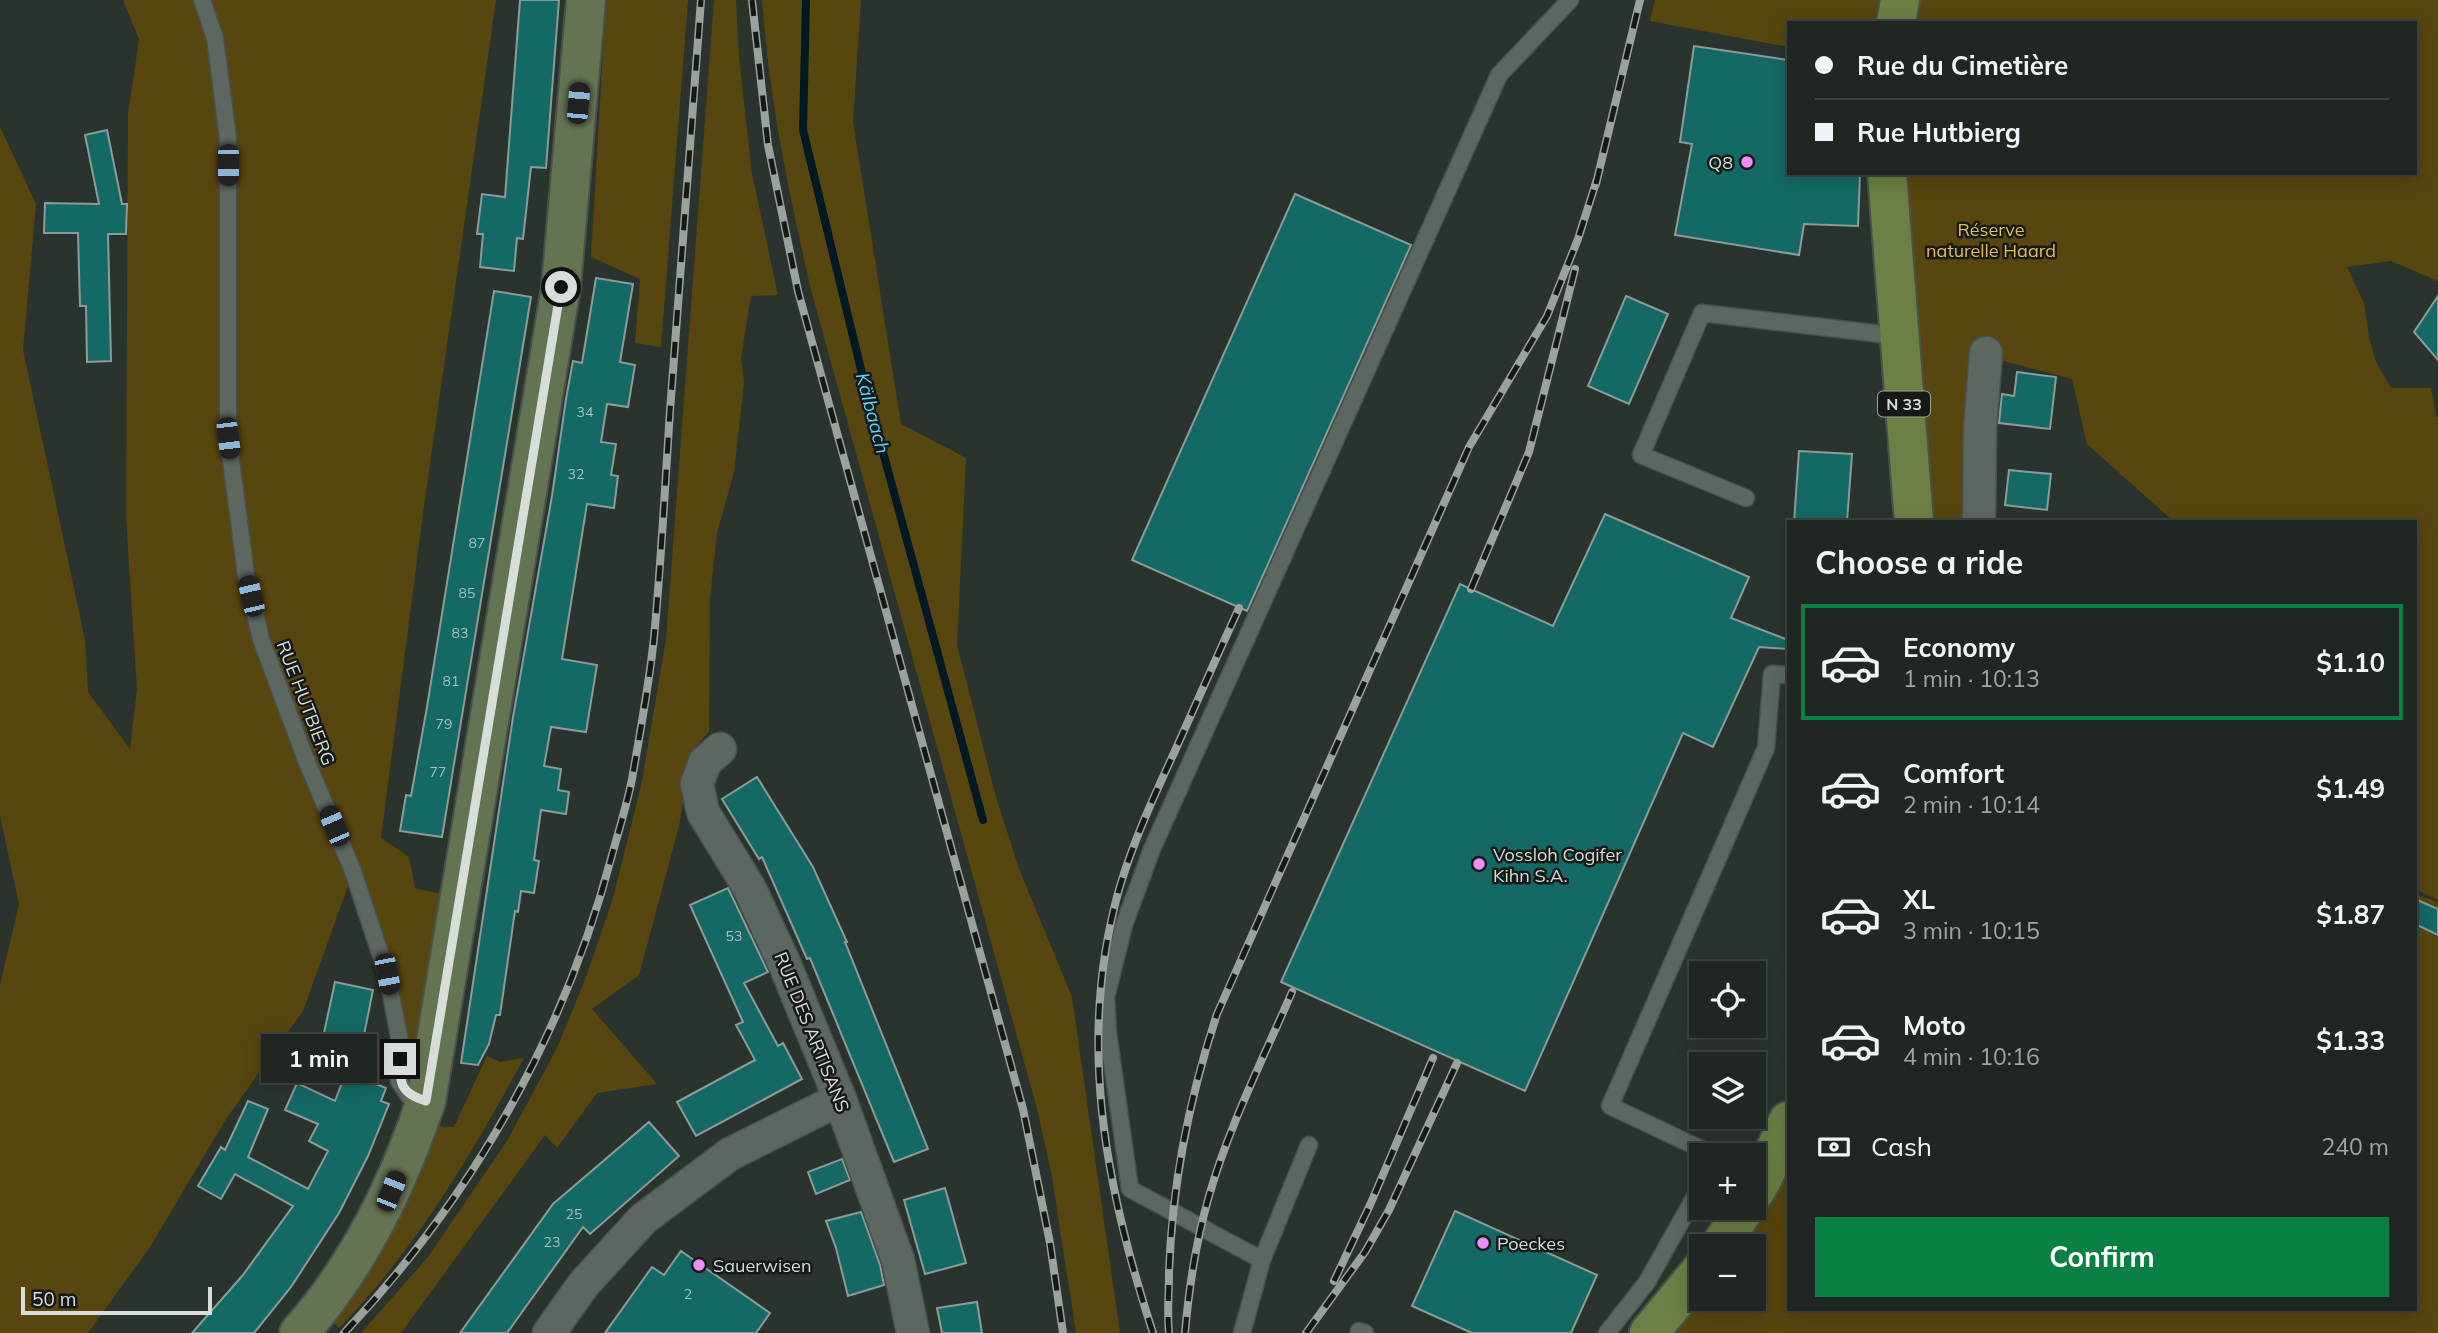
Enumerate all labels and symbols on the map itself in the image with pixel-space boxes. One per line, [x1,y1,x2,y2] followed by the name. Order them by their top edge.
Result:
[566,81,591,125] car
[218,144,239,186] car
[1708,151,1733,174] place label: Q8
[1739,154,1755,170] marker: Q8
[1926,218,2056,262] park label: Réserve naturelle Haard
[545,271,577,303] route start
[851,370,895,456] water label: Kälbaach
[1878,392,1930,416] road number: N 33
[577,403,594,421] house number: 34
[216,416,241,460] car
[568,465,584,483] house number: 32
[469,534,485,552] house number: 87
[237,573,266,619] car
[459,584,475,602] house number: 85
[452,624,468,642] house number: 83
[272,637,340,769] street label: RUE HUTBIERG
[443,672,459,690] house number: 81
[436,715,452,733] house number: 79
[430,763,446,781] house number: 77
[317,803,352,849] car
[1493,843,1622,887] place label: Vossloh Cogifer Kihn S.A.
[1471,856,1487,872] marker: Vossloh Cogifer Kihn S.A.
[726,927,742,945] house number: 53
[769,949,855,1115] street label: RUE DES ARTISANS
[373,951,402,997] car
[260,1034,376,1084] callout: 1 min
[384,1043,416,1075] route end
[374,1168,409,1214] car
[566,1205,582,1223] house number: 25
[1497,1232,1565,1255] place label: Poeckes
[544,1233,560,1251] house number: 23
[1475,1235,1491,1251] marker: Poeckes
[713,1254,811,1277] place label: Sauerwisen
[691,1257,707,1273] marker: Sauerwisen
[21,1284,212,1316] scale bar
[684,1285,692,1303] house number: 2

